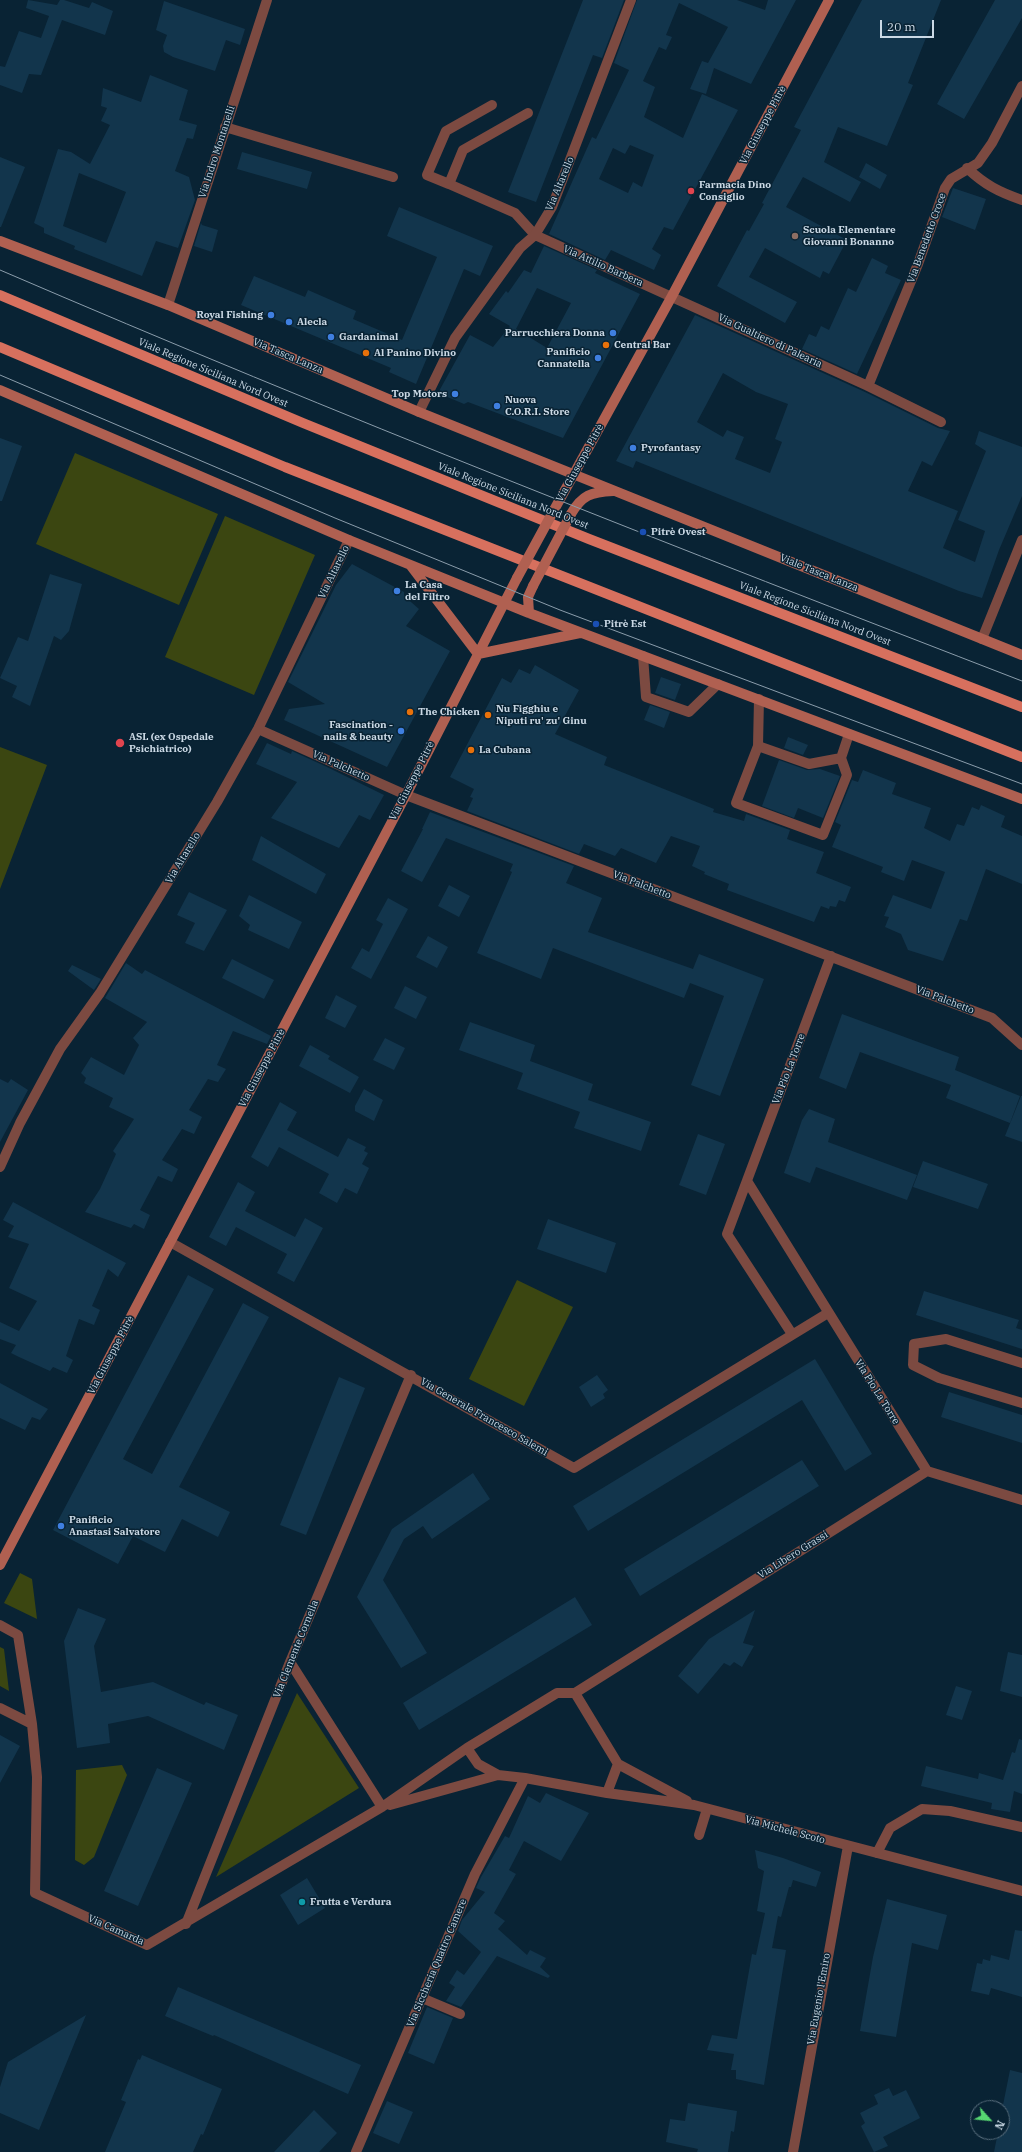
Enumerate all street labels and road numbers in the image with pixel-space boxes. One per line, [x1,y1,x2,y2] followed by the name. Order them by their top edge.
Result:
[737,84,789,166] street label: Via Giuseppe Pitrè
[196,104,238,200] street label: Via Indro Montanelli
[543,155,577,213] street label: Via Altarello
[905,192,949,284] street label: Via Benedetto Croce
[561,243,645,289] street label: Via Attilio Barbera
[716,312,824,370] street label: Via Gualtiero di Palearia
[136,336,290,410] street label: Viale Regione Siciliana Nord Ovest
[251,336,325,376] street label: Via Tasca Lanza
[554,422,606,504] street label: Via Giuseppe Pitrè
[436,460,590,532] street label: Viale Regione Siciliana Nord Ovest
[316,544,352,600] street label: Via Altarello
[778,552,860,594] street label: Viale Tasca Lanza
[737,579,893,649] street label: Viale Regione Siciliana Nord Ovest
[387,740,437,822] street label: Via Giuseppe Pitrè
[311,748,371,784] street label: Via Palchetto
[163,830,203,886] street label: Via Altarello
[611,868,673,902] street label: Via Palchetto
[914,983,976,1017] street label: Via Palchetto
[236,1027,288,1109] street label: Via Giuseppe Pitrè
[770,1032,808,1106] street label: Via Pio La Torre
[85,1314,137,1396] street label: Via Giuseppe Pitrè
[852,1357,902,1427] street label: Via Pio La Torre
[418,1375,550,1459] street label: Via Generale Francesco Salemi
[756,1529,830,1581] street label: Via Libero Grassi
[271,1598,321,1700] street label: Via Clemente Cornella
[744,1814,826,1846] street label: Via Michele Scoto
[404,1897,470,2029] street label: Via Siccheria Quattro Camere
[86,1912,146,1948] street label: Via Camarda
[805,1952,833,2046] street label: Via Eugenio l'Emiro

